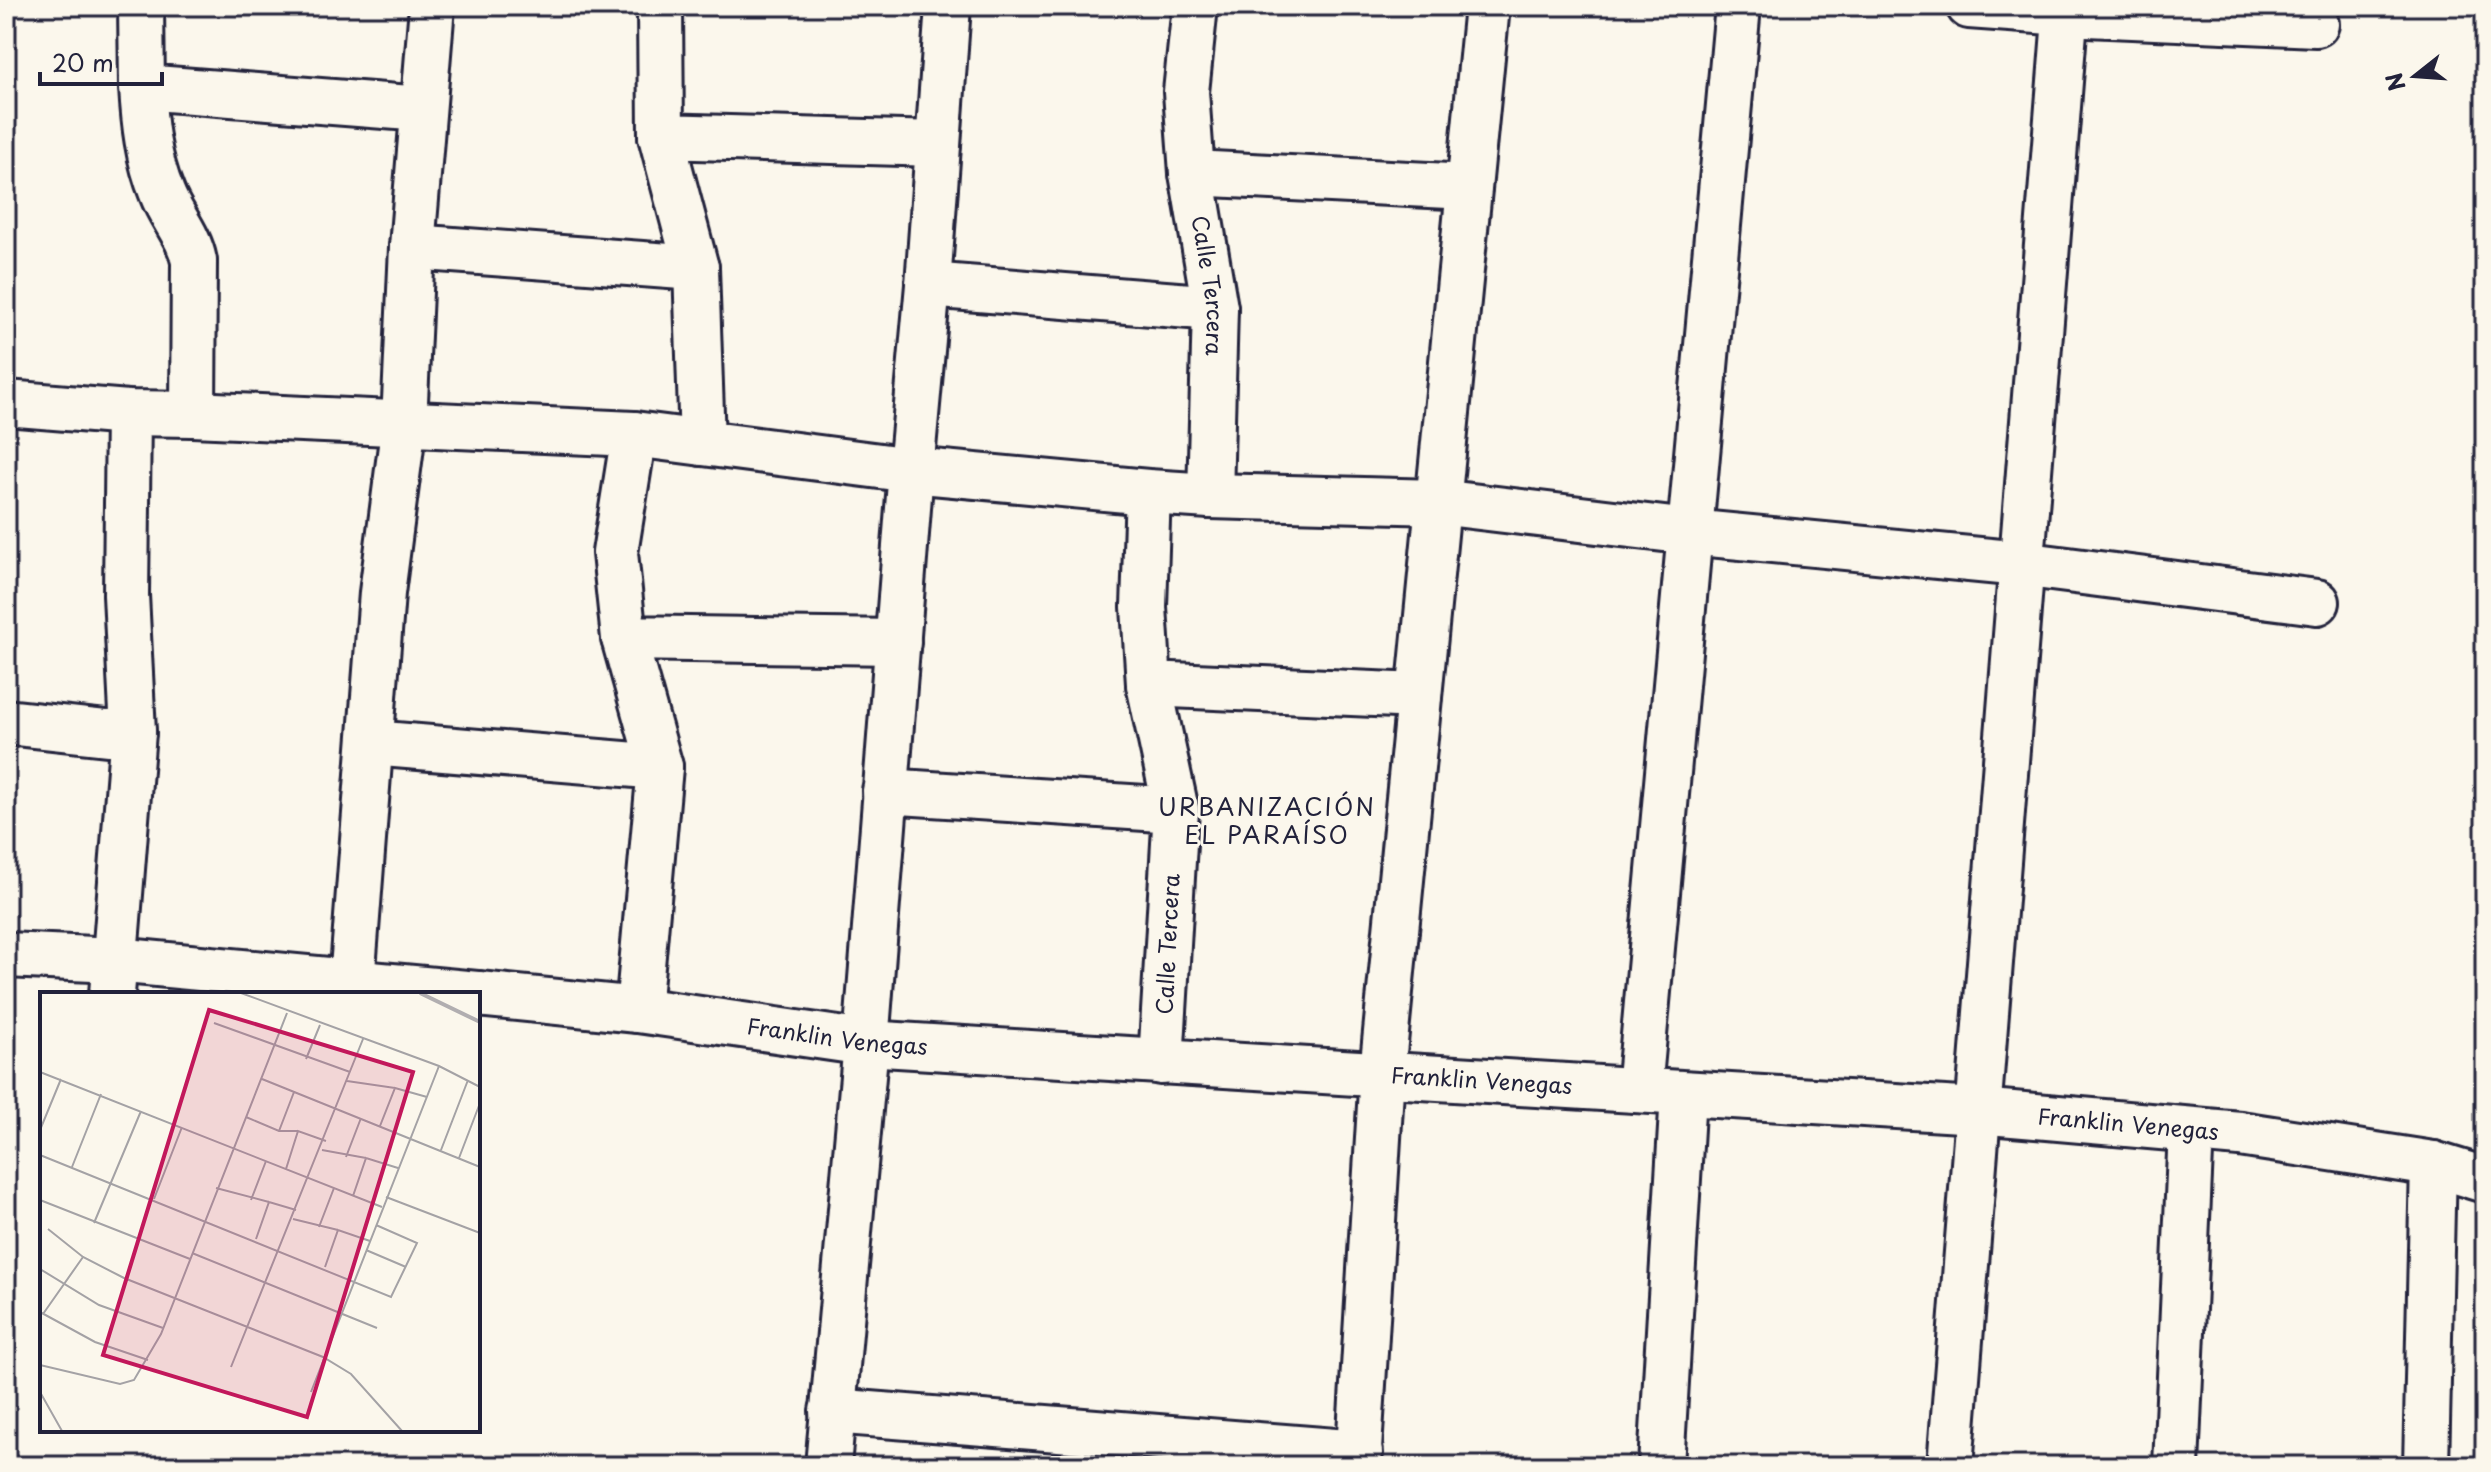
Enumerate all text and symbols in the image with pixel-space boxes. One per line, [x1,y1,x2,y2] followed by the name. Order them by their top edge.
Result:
[40,36,162,86] scale bar
[2375,36,2455,116] north arrow
[52,44,114,80] text: 20 m
[2376,69,2413,95] text: N
[1184,213,1233,357] street label: Calle Tercera
[1158,788,1376,852] district label: URBANIZACIÓN EL PARAÍSO
[1146,872,1187,1015] street label: Calle Tercera
[40,992,480,1432] inset map
[745,1008,929,1062] street label: Franklin Venegas
[1390,1057,1573,1101] street label: Franklin Venegas
[2036,1098,2220,1147] street label: Franklin Venegas

